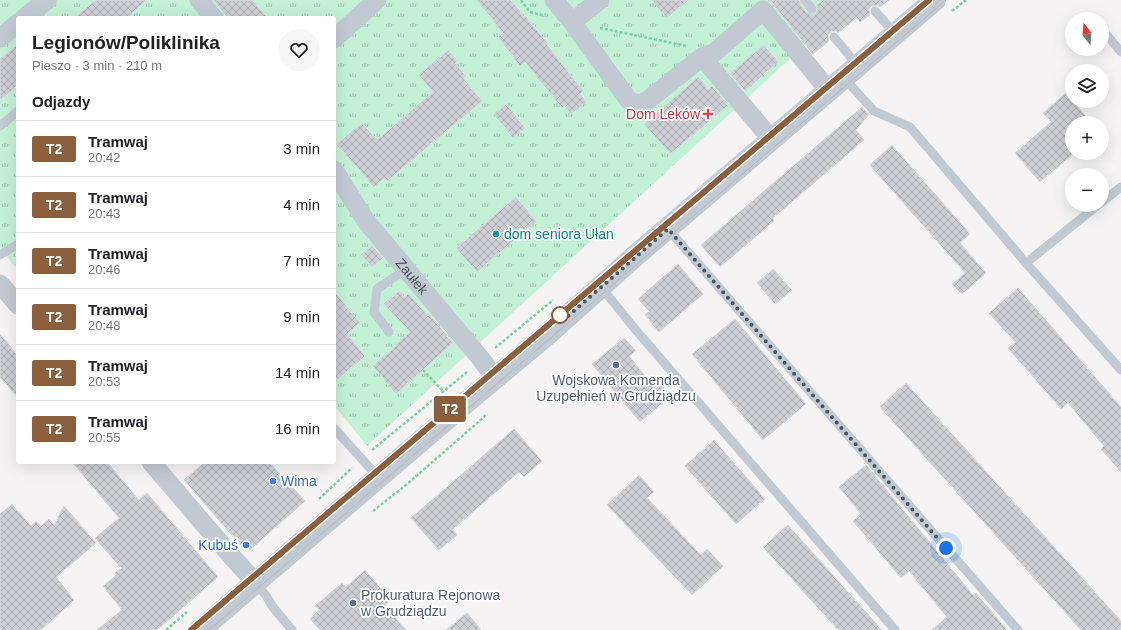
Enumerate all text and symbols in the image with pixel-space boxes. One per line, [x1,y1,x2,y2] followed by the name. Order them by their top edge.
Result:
[1065,12,1109,56] north arrow
[1065,12,1109,212] map controls
[278,29,320,71] button: heart
[32,32,220,53] text: Legionów/Poliklinika
[32,58,162,73] text: Pieszo · 3 min · 210 m
[1065,64,1109,108] button: layers
[32,93,90,110] text: Odjazdy
[626,106,701,122] place label: Dom Leków
[703,109,713,119] marker: Dom Leków
[1065,116,1109,160] button: +
[88,133,148,150] text: Tramwaj
[283,140,320,157] text: 3 min
[46,141,62,157] text: T2
[88,150,121,165] text: 20:42
[1065,168,1109,212] button: −
[88,189,148,206] text: Tramwaj
[283,196,320,213] text: 4 min
[46,197,62,213] text: T2
[88,206,121,221] text: 20:43
[504,226,614,242] place label: dom seniora Ułan
[491,229,501,239] marker: dom seniora Ułan
[88,245,148,262] text: Tramwaj
[283,252,320,269] text: 7 min
[46,253,62,269] text: T2
[392,255,432,298] street label: Zaułek
[88,262,121,277] text: 20:46
[88,301,148,318] text: Tramwaj
[551,306,569,324] unlabelled marker
[283,308,320,325] text: 9 min
[46,309,62,325] text: T2
[88,318,121,333] text: 20:48
[88,357,148,374] text: Tramwaj
[611,360,621,370] marker: Wojskowa Komenda Uzupełnień w Grudziądzu
[275,364,320,381] text: 14 min
[46,365,62,381] text: T2
[536,372,696,404] place label: Wojskowa Komenda Uzupełnień w Grudziądzu
[88,374,121,389] text: 20:53
[432,396,468,422] line badge: T2
[442,401,458,417] text: T2
[88,413,148,430] text: Tramwaj
[275,420,320,437] text: 16 min
[46,421,62,437] text: T2
[88,430,121,445] text: 20:55
[281,473,317,489] place label: Wima
[268,476,278,486] marker: Wima
[198,537,238,553] place label: Kubuś
[936,538,956,558] your location
[241,540,251,550] marker: Kubuś
[360,587,501,619] place label: Prokuratura Rejonowa w Grudziądzu
[348,598,358,608] marker: Prokuratura Rejonowa w Grudziądzu

